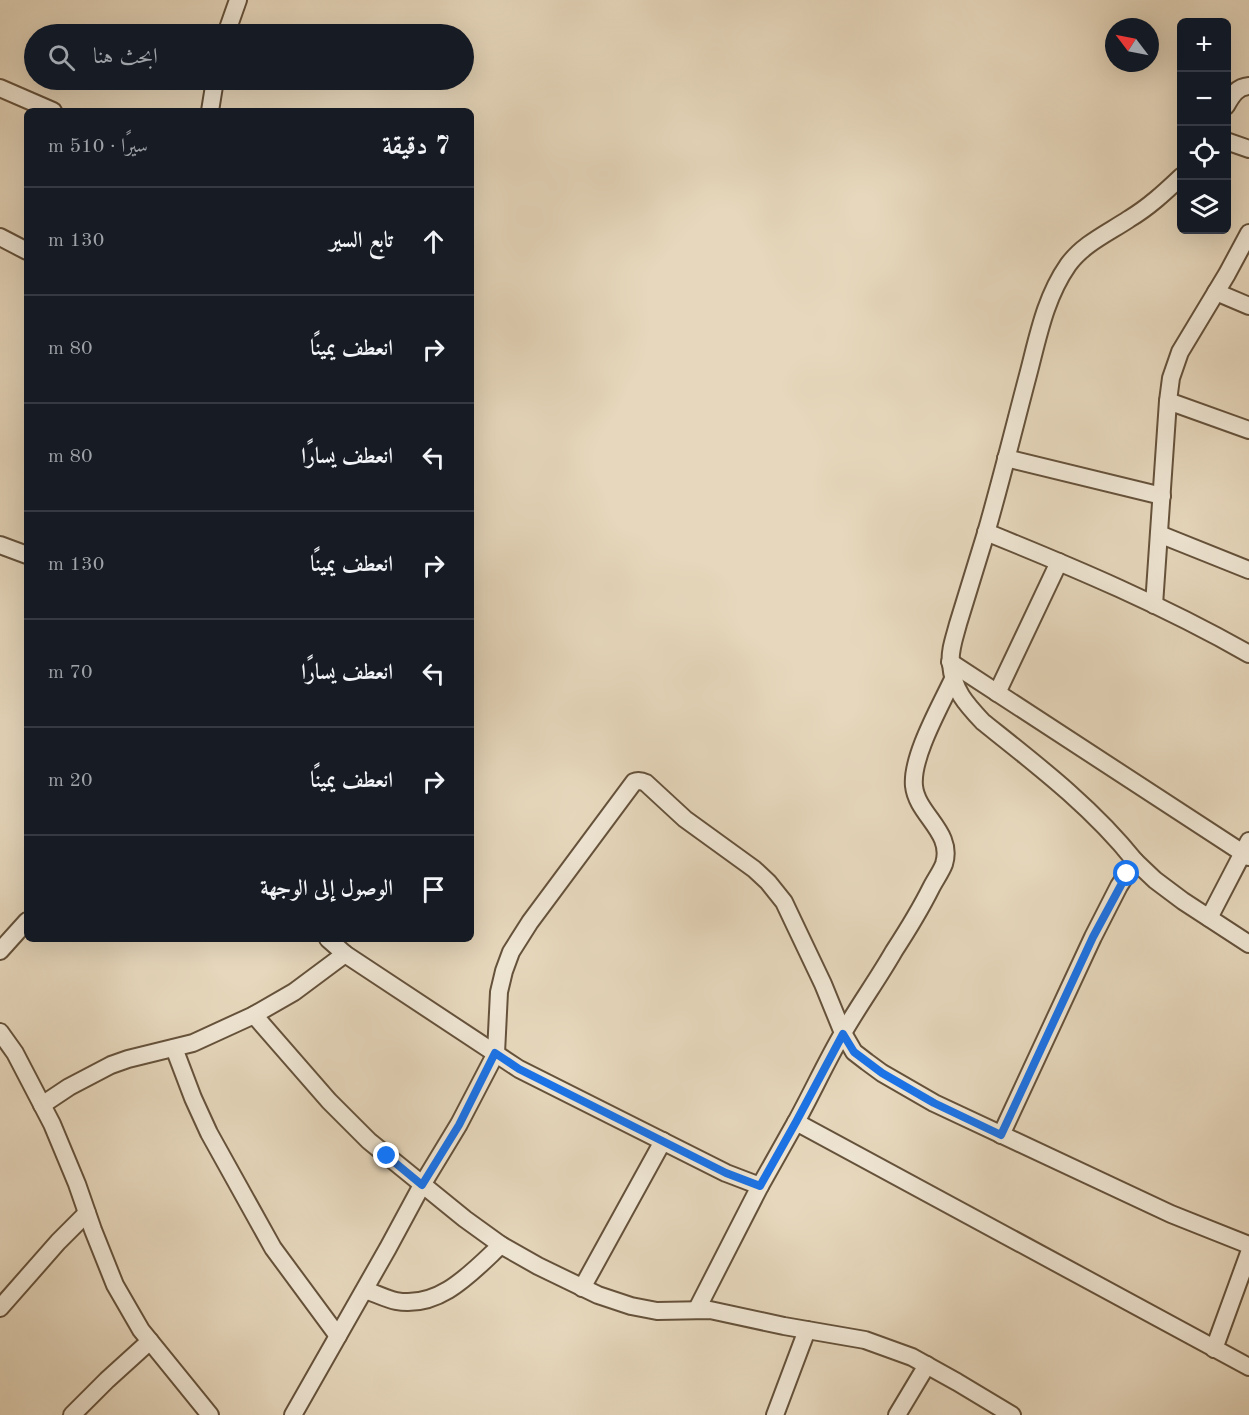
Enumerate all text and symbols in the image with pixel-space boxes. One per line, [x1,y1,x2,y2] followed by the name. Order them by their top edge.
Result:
[1105,18,1159,72] north arrow
[1177,18,1231,234] map controls
[1177,18,1231,72] button: +
[24,24,474,90] search box
[45,41,78,74] icon: search
[93,46,158,68] text: ابحث هنا
[1177,72,1231,126] button: −
[1177,126,1231,180] button: locate
[382,134,450,160] text: 7 دقيقة
[48,137,148,157] text: سيرًا · 510 m
[1177,180,1231,234] button: layers
[417,225,450,258] icon: ahead
[329,230,393,252] text: تابع السير
[48,231,104,251] text: 130 m
[417,333,450,366] icon: right
[310,338,393,360] text: انعطف يمينًا
[48,339,93,359] text: 80 m
[417,441,450,474] icon: left
[301,446,393,468] text: انعطف يسارًا
[48,447,93,467] text: 80 m
[417,549,450,582] icon: right
[310,554,393,576] text: انعطف يمينًا
[48,555,104,575] text: 130 m
[417,657,450,690] icon: left
[301,662,393,684] text: انعطف يسارًا
[48,663,93,683] text: 70 m
[417,765,450,798] icon: right
[310,770,393,792] text: انعطف يمينًا
[48,771,93,791] text: 20 m
[1113,860,1139,886] route start
[417,873,450,906] icon: arrive
[260,878,393,900] text: الوصول إلى الوجهة
[373,1142,399,1168] route end

